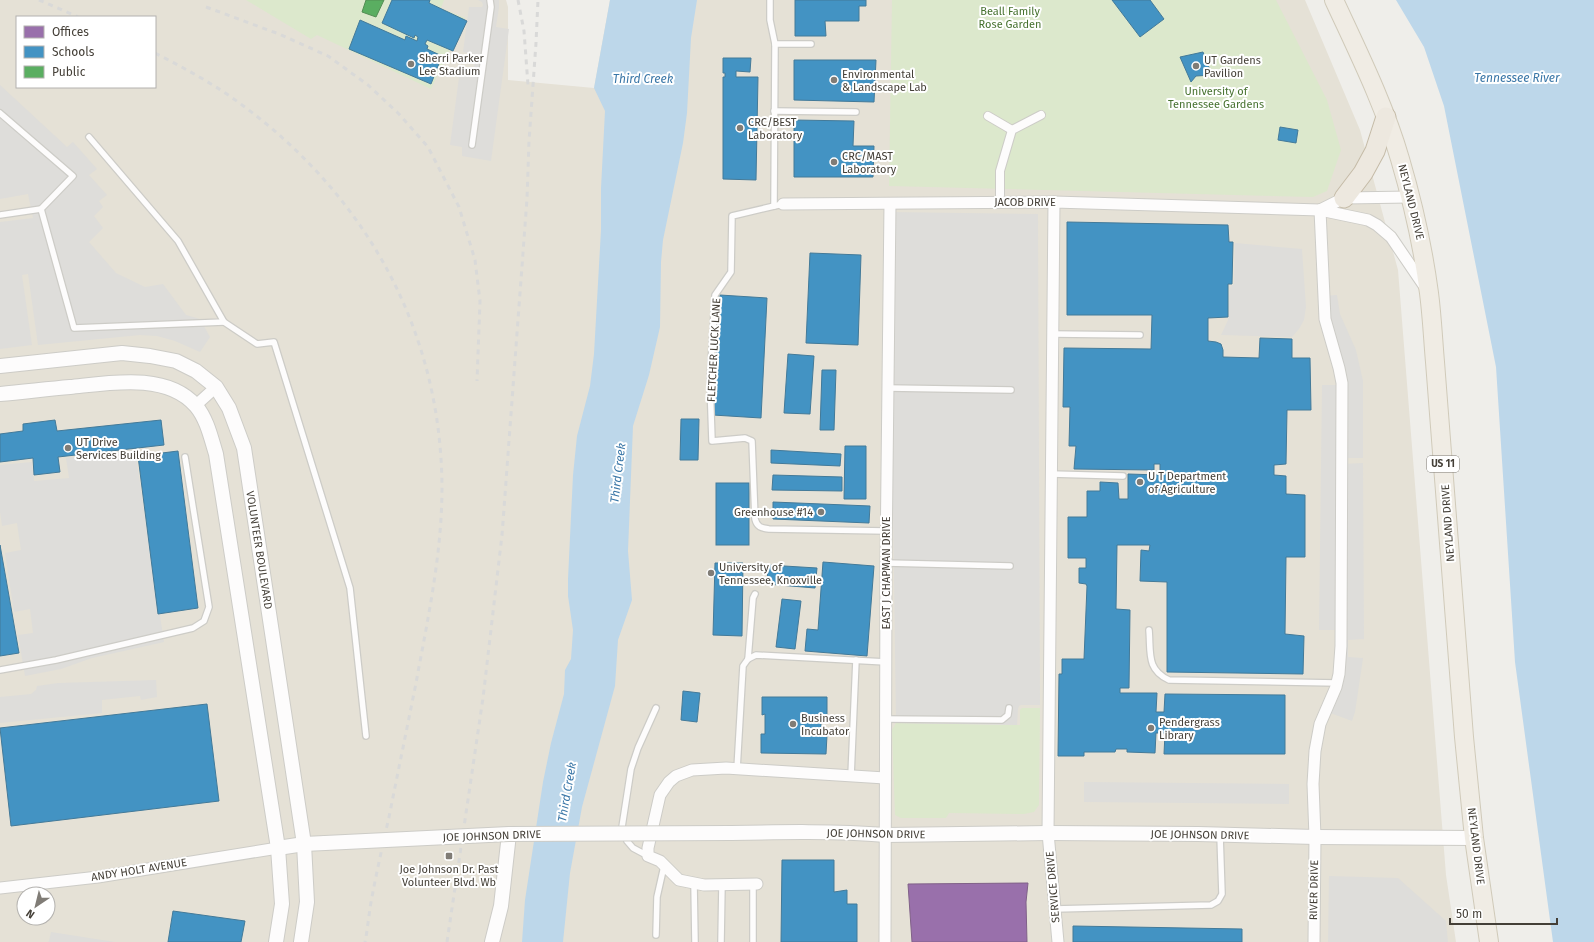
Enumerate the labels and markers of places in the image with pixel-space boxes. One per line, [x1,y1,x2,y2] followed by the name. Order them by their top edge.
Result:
[419,52,484,78] place label: Sherri Parker Lee Stadium
[1204,54,1261,80] place label: UT Gardens Pavilion
[406,59,416,69] marker: Sherri Parker Lee Stadium
[1191,61,1201,71] marker: UT Gardens Pavilion
[842,68,927,94] place label: Environmental & Landscape Lab
[829,75,839,85] marker: Environmental & Landscape Lab
[748,116,803,142] place label: CRC/BEST Laboratory
[735,123,745,133] marker: CRC/BEST Laboratory
[842,150,897,176] place label: CRC/MAST Laboratory
[829,157,839,167] marker: CRC/MAST Laboratory
[76,436,161,462] place label: UT Drive Services Building
[63,443,73,453] marker: UT Drive Services Building
[1148,470,1226,496] place label: U T Department of Agriculture
[1135,477,1145,487] marker: U T Department of Agriculture
[734,506,813,519] place label: Greenhouse #14
[816,507,826,517] marker: Greenhouse #14
[719,561,822,587] place label: University of Tennessee, Knoxville
[706,568,716,578] marker: University of Tennessee, Knoxville
[801,712,850,738] place label: Business Incubator
[1159,716,1220,742] place label: Pendergrass Library
[788,719,798,729] marker: Business Incubator
[1146,723,1156,733] marker: Pendergrass Library
[444,851,454,861] marker: Joe Johnson Dr. Past Volunteer Blvd. Wb
[399,863,499,889] place label: Joe Johnson Dr. Past Volunteer Blvd. Wb

